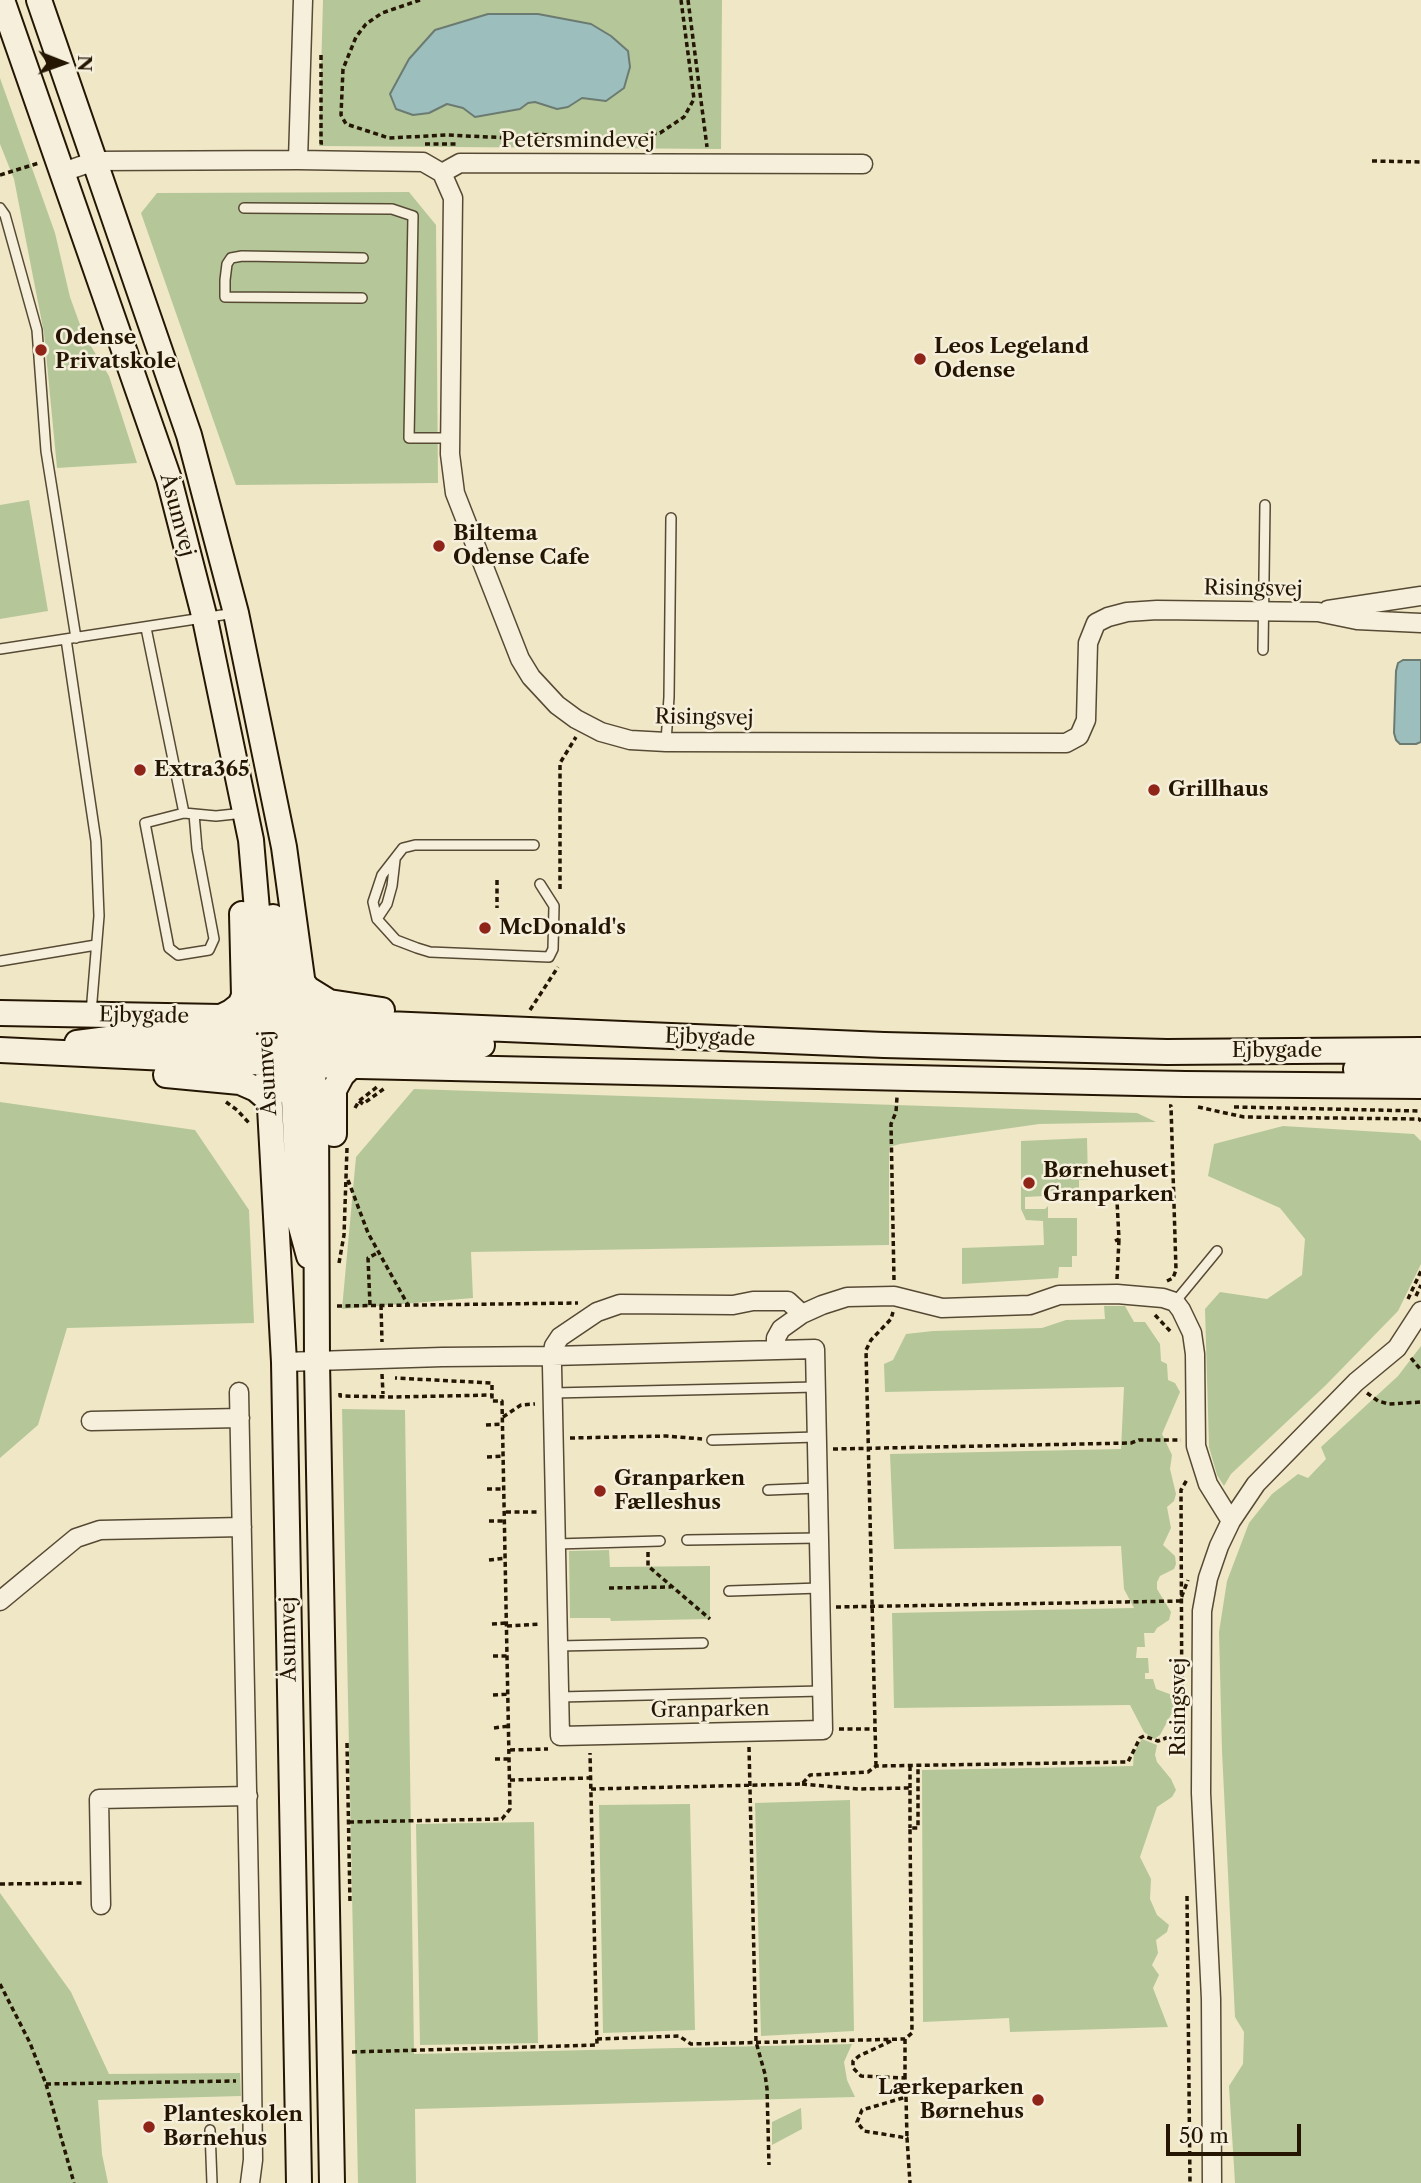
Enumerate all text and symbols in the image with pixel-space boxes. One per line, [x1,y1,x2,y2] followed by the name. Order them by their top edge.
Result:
[28,28,98,98] north arrow
[73,55,96,72] text: N
[501,128,655,154] street label: Petersmindevej
[55,325,176,375] place label: Odense Privatskole
[934,334,1089,384] place label: Leos Legeland Odense
[33,342,49,358] marker: Odense Privatskole
[912,351,928,367] marker: Leos Legeland Odense
[154,471,200,559] street label: Åsumvej
[453,521,590,571] place label: Biltema Odense Cafe
[431,538,447,554] marker: Biltema Odense Cafe
[1203,576,1303,602] street label: Risingsvej
[654,705,754,731] street label: Risingsvej
[154,757,250,783] place label: Extra365
[132,762,148,778] marker: Extra365
[1168,777,1269,803] place label: Grillhaus
[1146,782,1162,798] marker: Grillhaus
[499,915,626,941] place label: McDonald's
[477,920,493,936] marker: McDonald's
[99,1003,189,1029] street label: Ejbygade
[664,1024,756,1052] street label: Ejbygade
[253,1030,283,1116] street label: Åsumvej
[1232,1038,1322,1064] street label: Ejbygade
[1043,1158,1174,1208] place label: Børnehuset Granparken
[1021,1175,1037,1191] marker: Børnehuset Granparken
[614,1466,745,1516] place label: Granparken Fælleshus
[592,1483,608,1499] marker: Granparken Fælleshus
[276,1596,302,1682] street label: Åsumvej
[1166,1657,1192,1757] street label: Risingsvej
[650,1696,770,1724] street label: Granparken
[878,2075,1024,2125] place label: Lærkeparken Børnehus
[1030,2092,1046,2108] marker: Lærkeparken Børnehus
[163,2102,303,2152] place label: Planteskolen Børnehus
[1169,2110,1304,2154] scale bar
[141,2119,157,2135] marker: Planteskolen Børnehus
[1179,2123,1229,2148] text: 50 m

